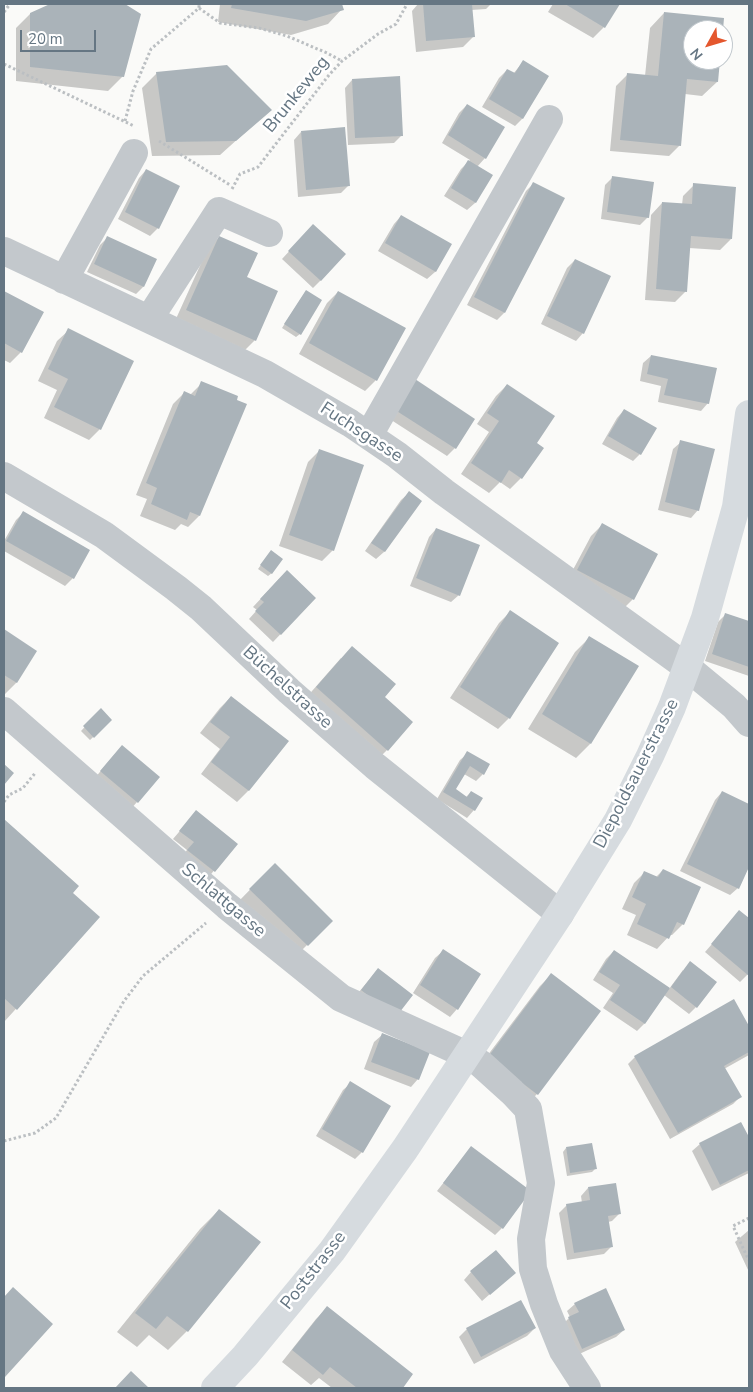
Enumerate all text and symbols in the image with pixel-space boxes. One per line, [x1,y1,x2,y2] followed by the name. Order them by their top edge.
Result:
[22,20,99,52] scale bar
[683,20,733,70] north arrow
[28,29,63,49] text: 20 m
[686,44,707,64] text: N
[260,52,334,138] street label: Brunkeweg
[316,398,406,468] street label: Fuchsgasse
[238,642,336,734] street label: Büchelstrasse
[590,695,684,853] street label: Diepoldsauerstrasse
[176,859,270,943] street label: Schlattgasse
[277,1228,351,1314] street label: Poststrasse

